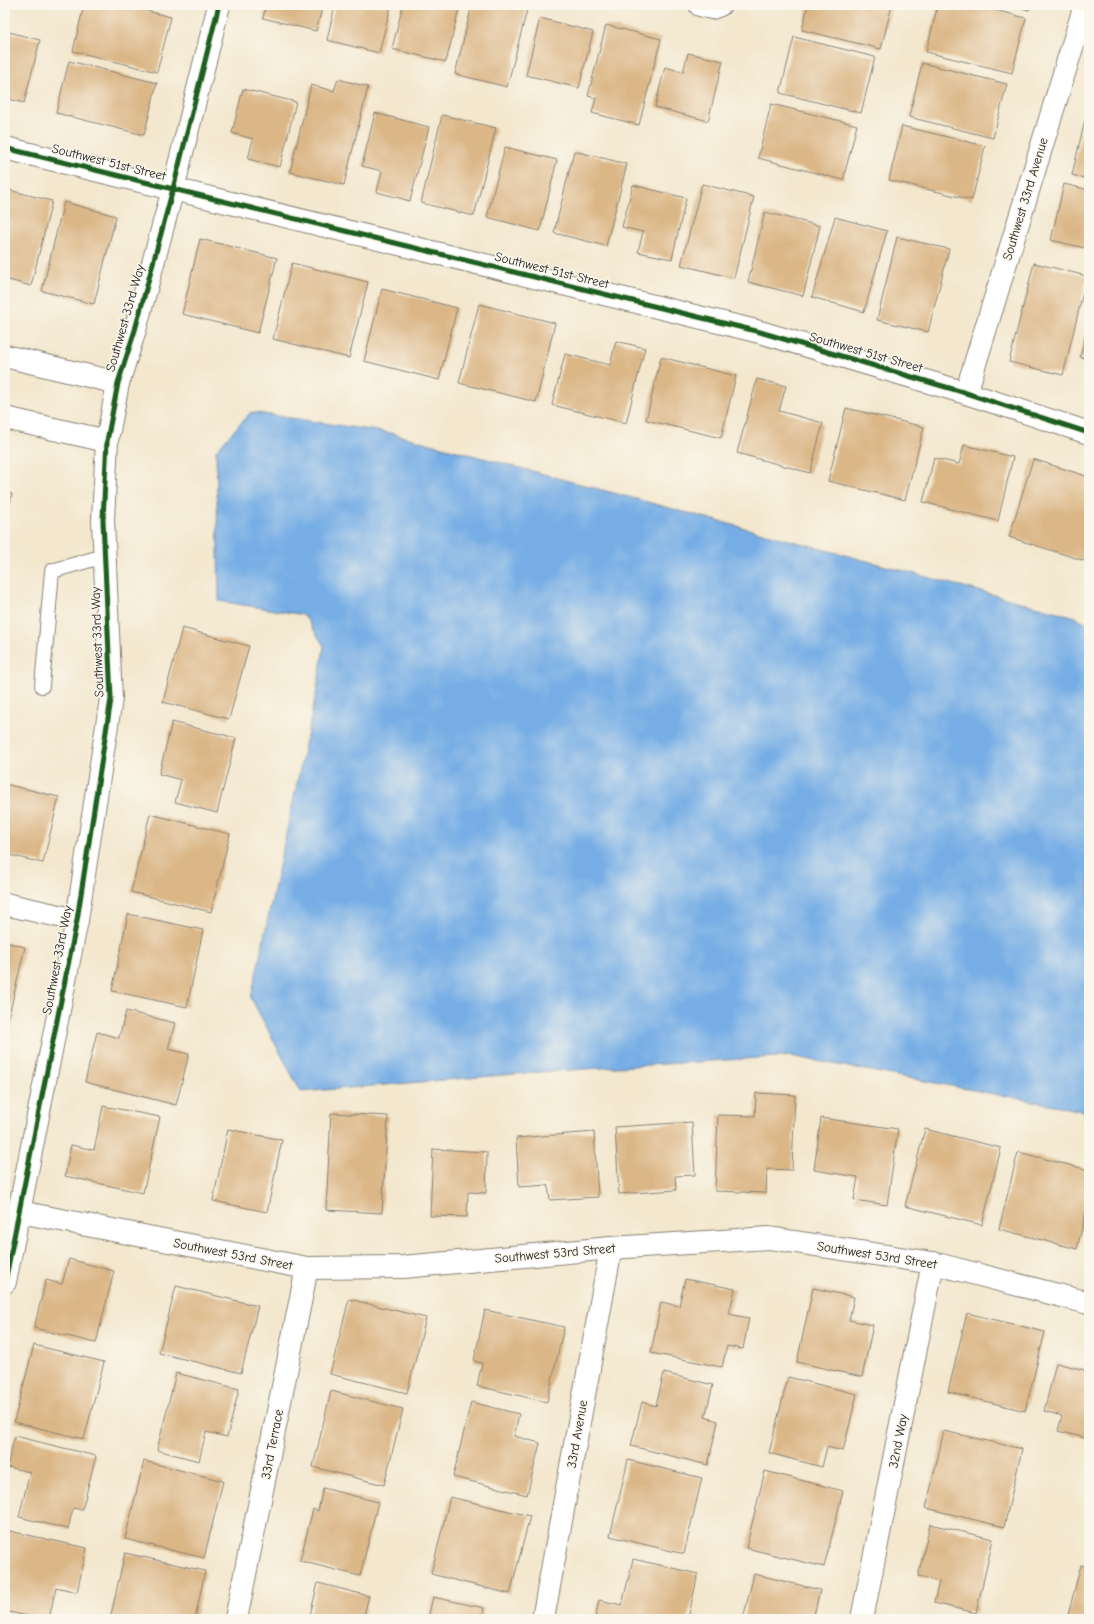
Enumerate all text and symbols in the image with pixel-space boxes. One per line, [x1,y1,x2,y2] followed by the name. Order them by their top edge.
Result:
[999,135,1051,262] street label: Southwest 33rd Avenue
[50,141,169,184] street label: Southwest 51st Street
[493,249,612,292] street label: Southwest 51st Street
[102,262,148,373] street label: Southwest 33rd Way
[808,329,926,376] street label: Southwest 51st Street
[88,586,106,698] street label: Southwest 33rd Way
[39,904,75,1016] street label: Southwest 33rd Way
[172,1235,295,1273] street label: Southwest 53rd Street
[816,1238,939,1272] street label: Southwest 53rd Street
[494,1240,617,1266] street label: Southwest 53rd Street
[564,1398,590,1469] street label: 33rd Avenue
[258,1407,286,1480] street label: 33rd Terrace
[885,1413,911,1469] street label: 32nd Way

